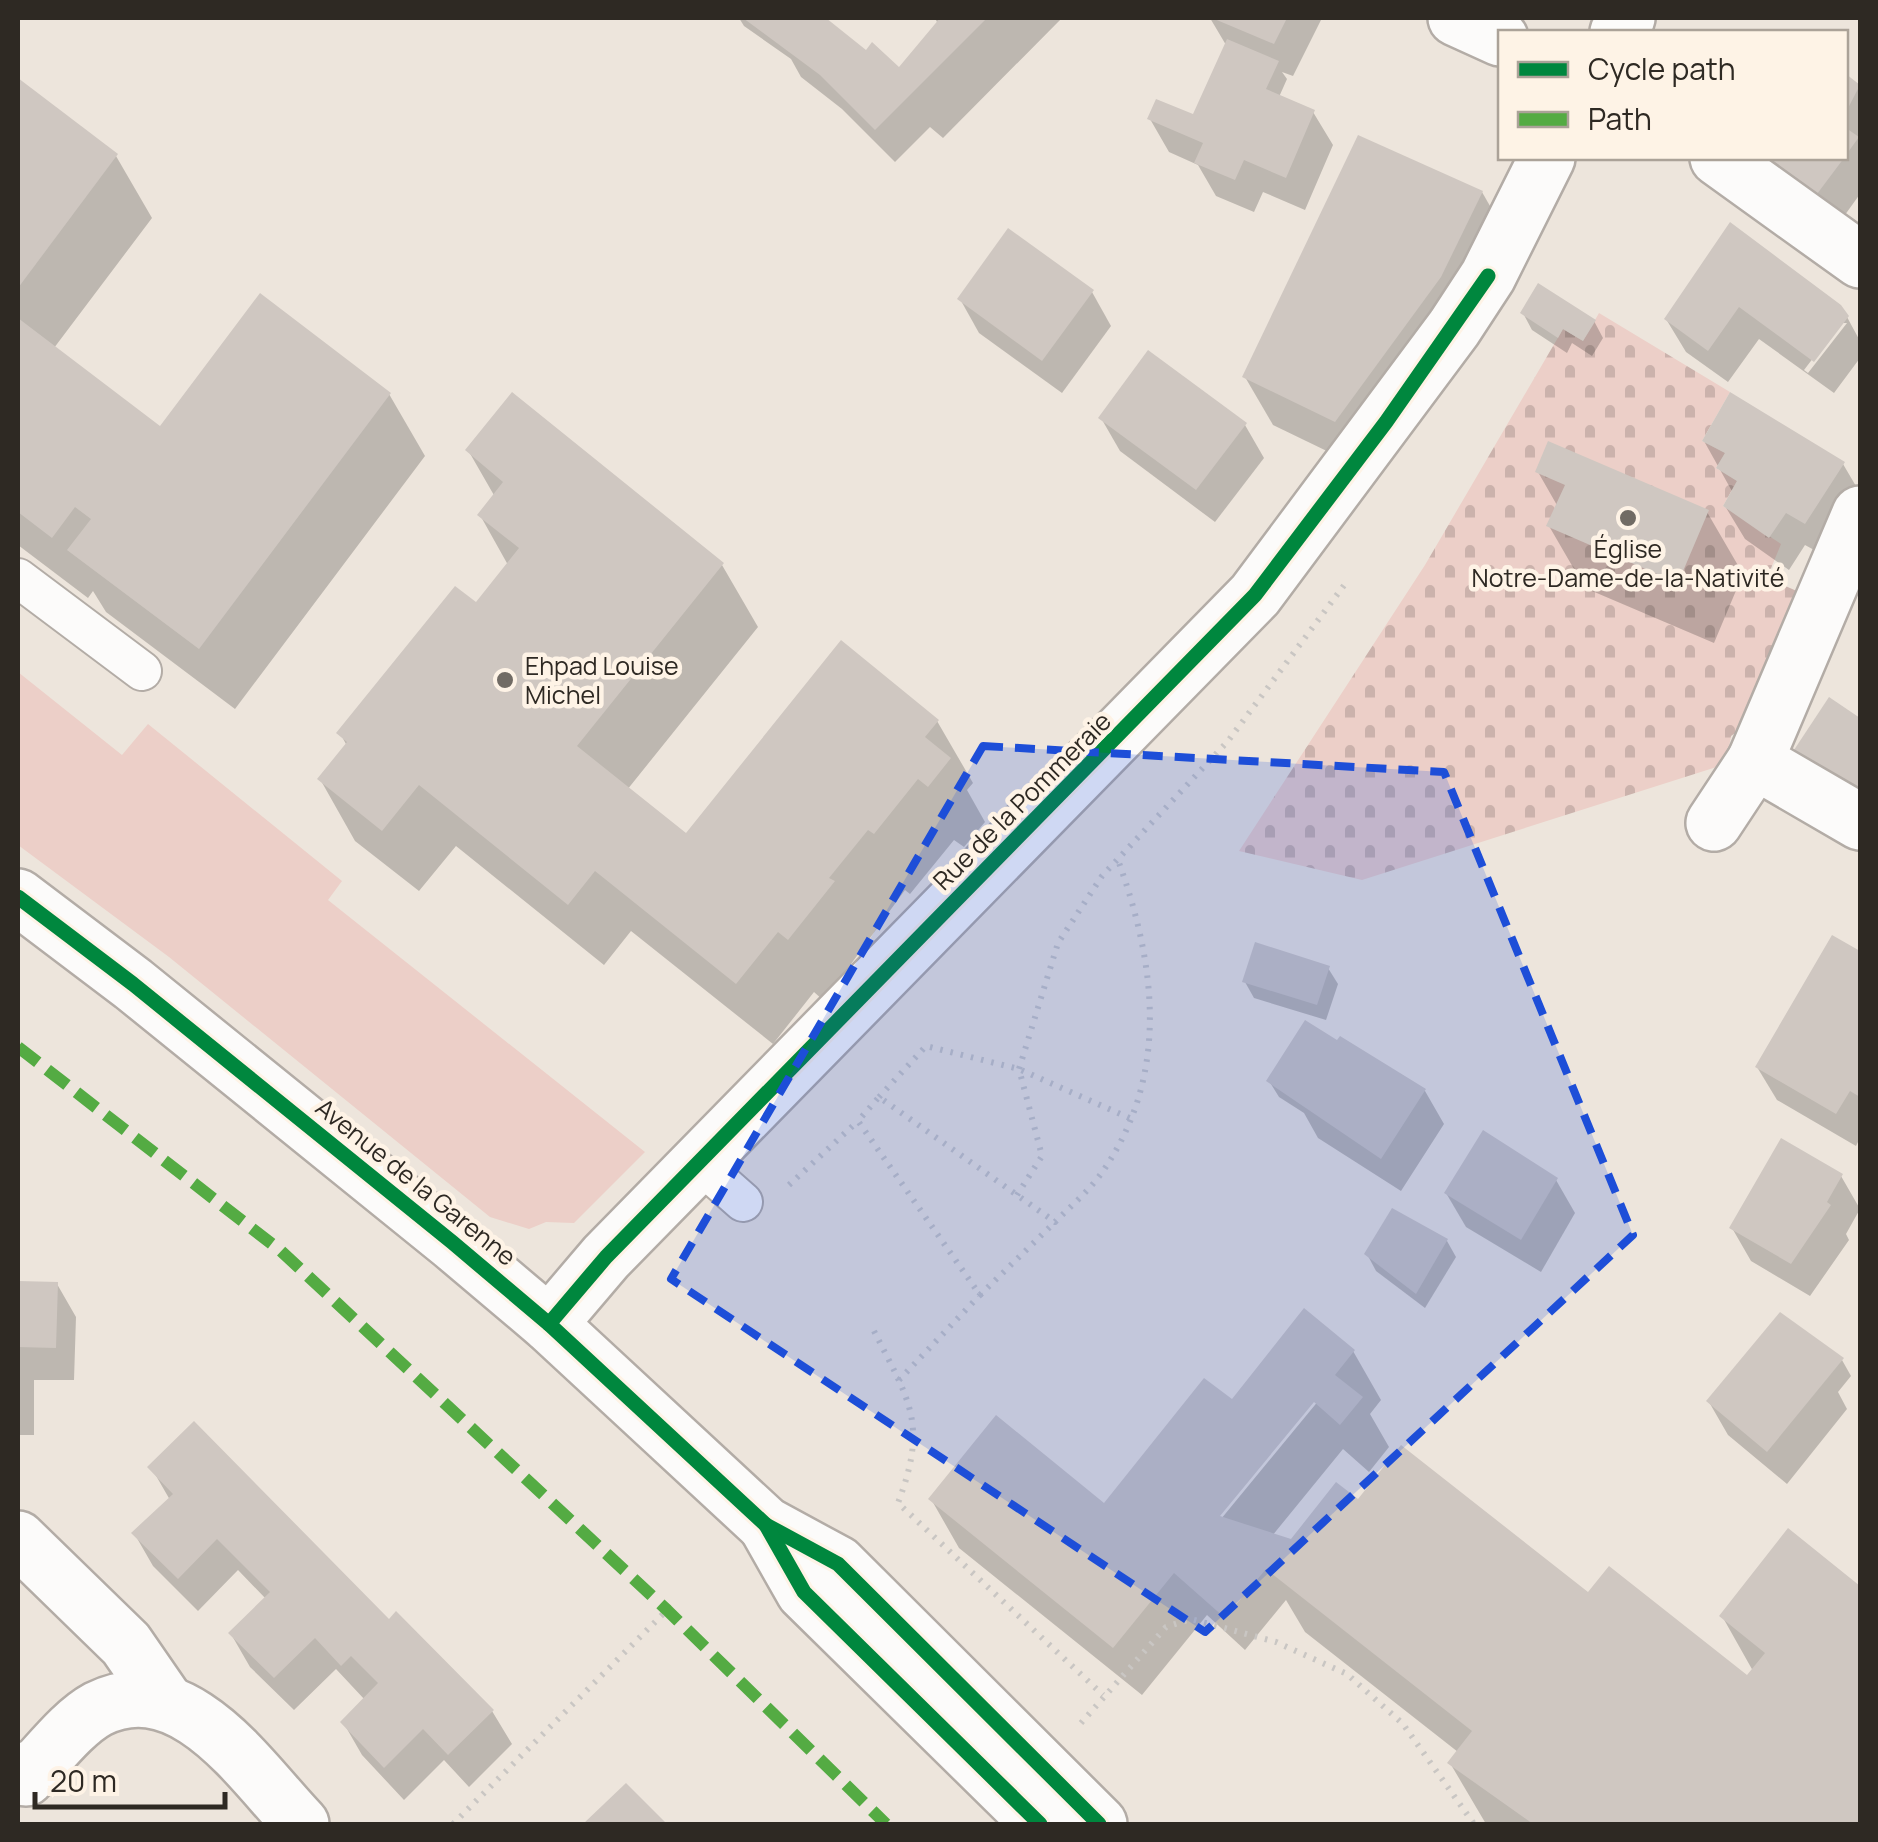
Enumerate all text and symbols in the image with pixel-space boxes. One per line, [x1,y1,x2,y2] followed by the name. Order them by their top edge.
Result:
[1498,30,1848,160] legend
[1588,48,1736,89] text: Cycle path
[1588,98,1652,139] text: Path
[1617,507,1639,529] marker: Église Notre-Dame-de-la-Nativité
[1472,531,1784,595] place label: Église Notre-Dame-de-la-Nativité
[525,648,679,712] place label: Ehpad Louise Michel
[494,669,516,691] marker: Ehpad Louise Michel
[925,704,1119,898] street label: Rue de la Pommeraie
[309,1090,524,1273] street label: Avenue de la Garenne
[35,1747,225,1809] scale bar
[50,1760,117,1801] text: 20 m

